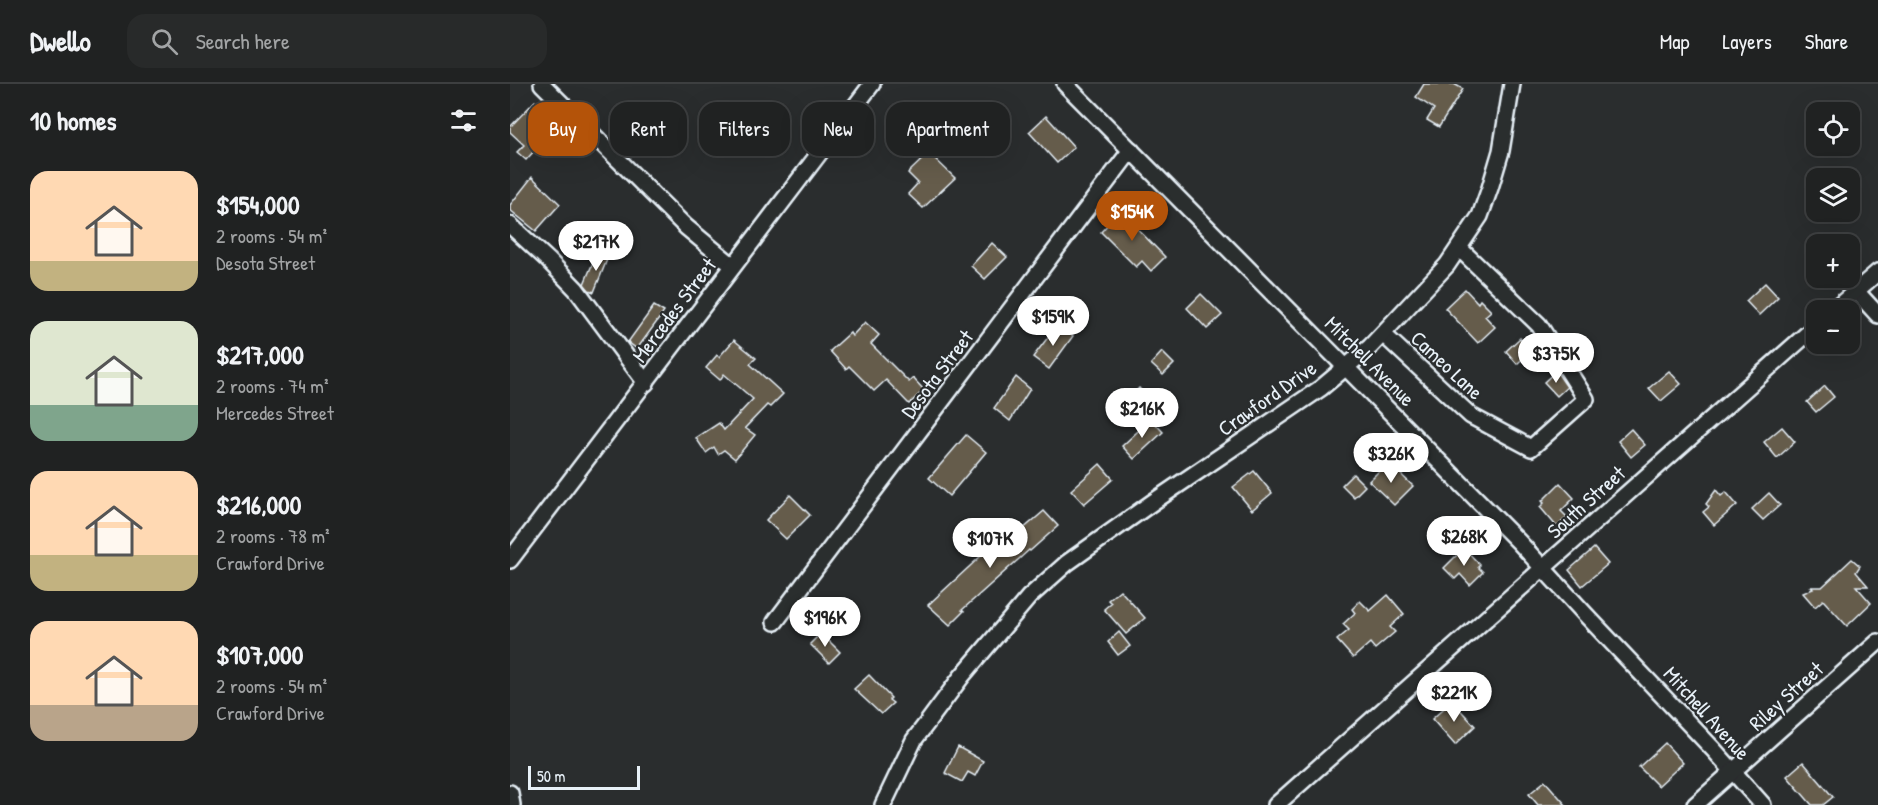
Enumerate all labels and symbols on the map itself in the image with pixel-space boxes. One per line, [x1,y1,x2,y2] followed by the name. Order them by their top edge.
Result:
[1090,191,1174,242] pin: $154K
[554,221,638,272] pin: $217K
[625,251,723,368] street label: Mercedes Street
[1011,296,1095,347] pin: $159K
[1318,309,1422,413] street label: Mitchell Avenue
[894,323,980,424] street label: Desota Street
[1404,324,1490,406] street label: Cameo Lane
[1514,333,1598,384] pin: $375K
[1212,353,1322,443] street label: Crawford Drive
[1100,388,1184,439] pin: $216K
[1349,433,1433,484] pin: $326K
[1541,458,1632,545] street label: South Street
[1422,516,1506,567] pin: $268K
[948,518,1032,569] pin: $107K
[783,597,867,648] pin: $196K
[1743,654,1830,737] street label: Riley Street
[1657,660,1757,766] street label: Mitchell Avenue
[1412,672,1496,723] pin: $221K
[528,763,640,790] scale bar

